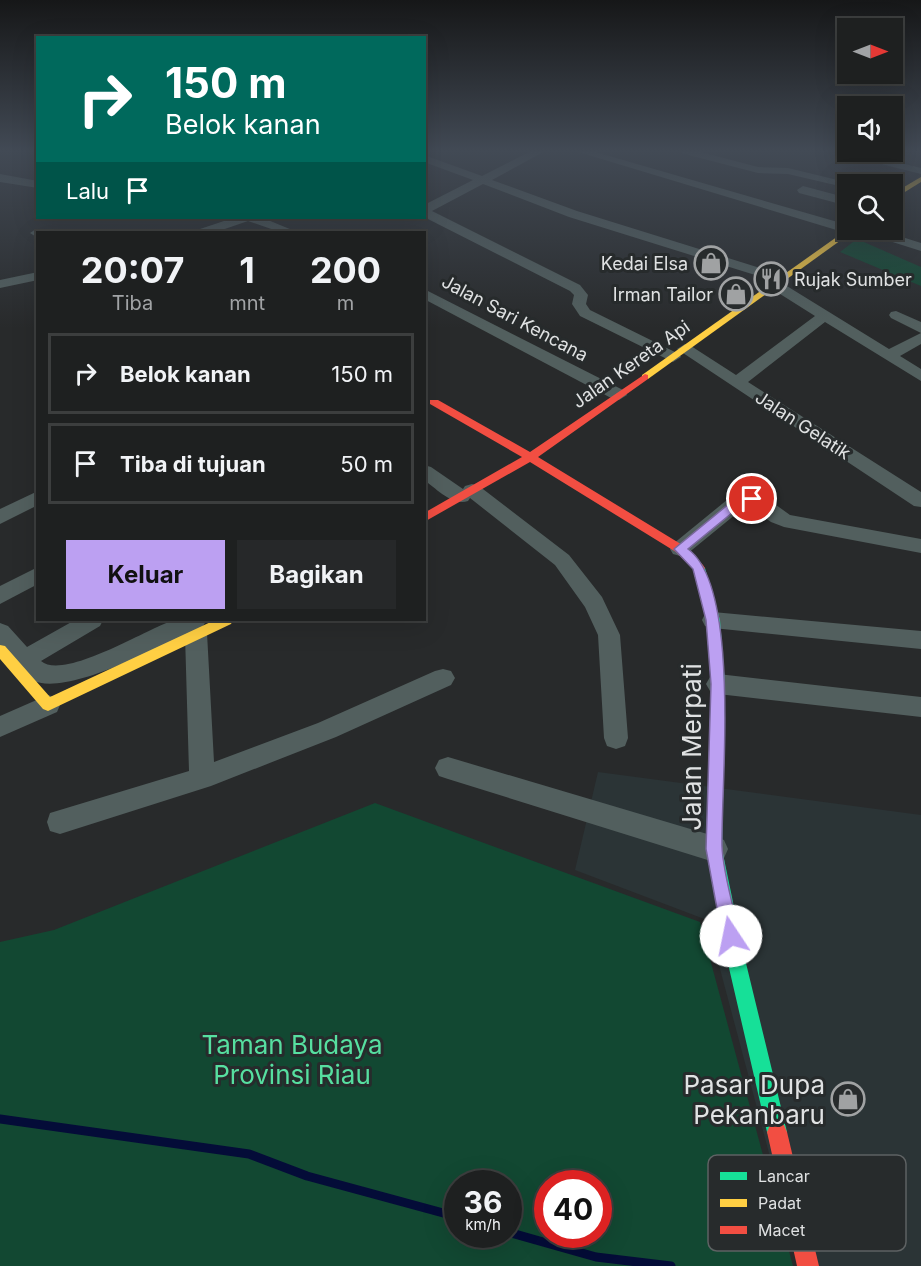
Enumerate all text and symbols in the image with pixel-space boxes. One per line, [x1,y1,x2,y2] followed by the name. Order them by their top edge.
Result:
[837,18,903,84] north arrow
[837,18,903,240] map controls
[165,57,287,108] text: 150 m
[66,60,144,138] icon: right
[837,96,903,162] button: sound
[165,108,321,141] text: Belok kanan
[121,174,154,207] icon: arrive
[837,174,903,240] button: search
[66,178,109,204] text: Lalu
[693,245,729,281] shop icon: Kedai Elsa
[81,248,184,292] text: 20:07
[239,248,255,292] text: 1
[310,248,381,292] text: 200
[601,253,688,274] place label: Kedai Elsa
[753,261,789,297] restaurant icon: Rujak Sumber
[794,269,912,290] place label: Rujak Sumber
[438,271,592,365] street label: Jalan Sari Kencana
[718,276,754,312] shop icon: Irman Tailor
[613,284,713,305] place label: Irman Tailor
[112,291,153,315] text: Tiba
[229,291,265,315] text: mnt
[337,291,354,315] text: m
[568,316,694,412] street label: Jalan Kereta Api
[69,357,102,390] icon: right
[120,361,251,387] text: Belok kanan
[331,361,393,387] text: 150 m
[752,386,855,464] street label: Jalan Gelatik
[69,447,102,480] icon: arrive
[120,451,266,477] text: Tiba di tujuan
[340,451,393,477] text: 50 m
[726,473,777,524] pin
[735,482,768,515] icon: arrive
[66,540,225,609] button: Keluar
[237,540,396,609] button: Bagikan
[676,663,707,831] street label: Jalan Merpati
[699,904,763,968] position arrow
[201,1029,383,1090] park label: Taman Budaya Provinsi Riau
[683,1069,825,1130] place label: Pasar Dupa Pekanbaru
[830,1081,866,1117] shop icon: Pasar Dupa Pekanbaru
[708,1155,906,1251] legend
[758,1166,810,1186] text: Lancar
[534,1170,612,1248] speed limit sign: 40
[464,1184,502,1220] text: 36
[758,1193,801,1213] text: Padat
[465,1215,501,1234] text: km/h
[758,1220,805,1240] text: Macet

